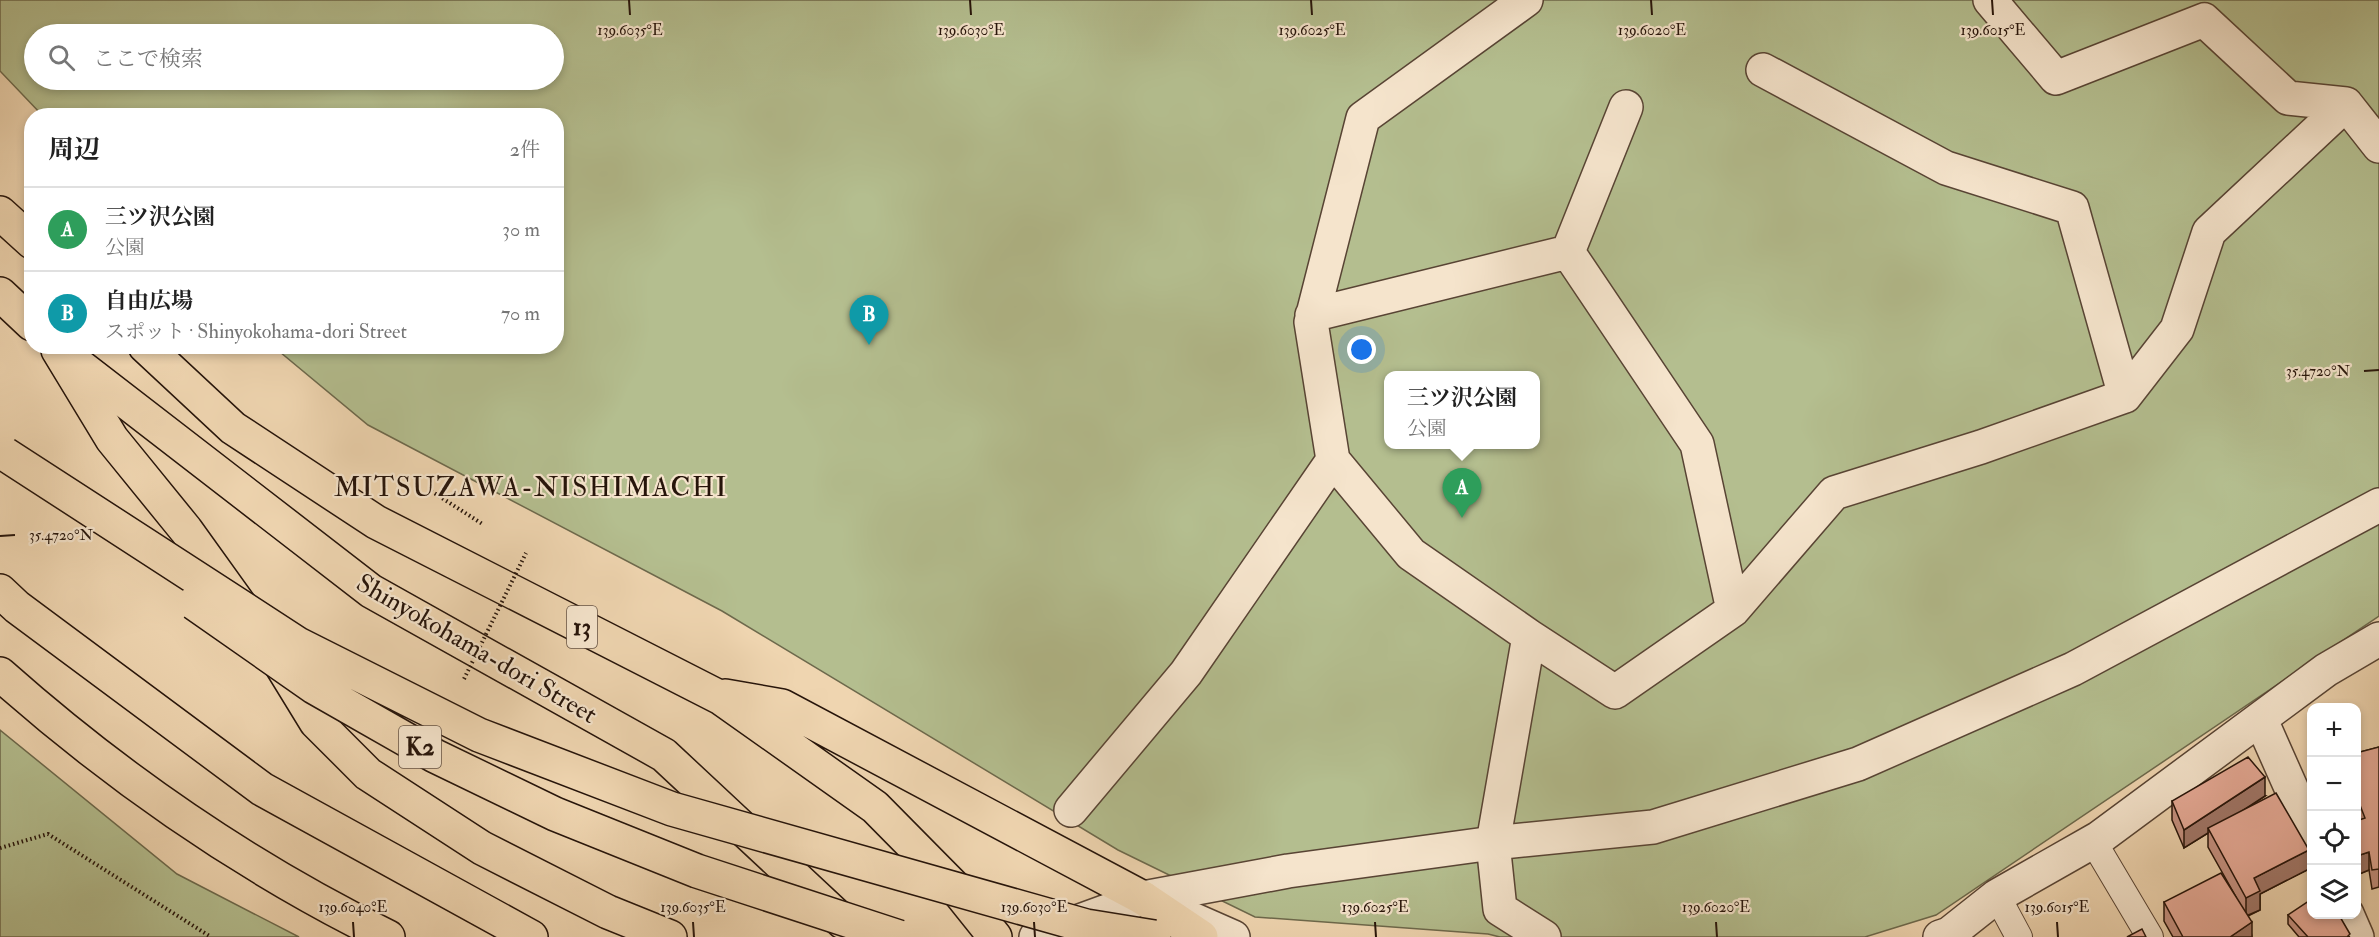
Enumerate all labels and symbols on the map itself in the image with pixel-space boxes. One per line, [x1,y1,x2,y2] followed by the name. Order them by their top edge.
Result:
[597,21,663,40] text: 139.6035°E
[938,21,1004,40] text: 139.6030°E
[1278,21,1346,40] text: 139.6025°E
[1618,21,1686,40] text: 139.6020°E
[1961,21,2026,40] text: 139.6015°E
[850,296,888,345] pin: B
[1347,335,1376,364] your location
[2286,362,2350,381] text: 35.4720°N
[1442,468,1482,518] pin: A
[334,471,728,504] district label: MITSUZAWA-NISHIMACHI
[29,526,93,545] text: 35.4720°N
[351,567,602,731] street label: Shinyokohama-dori Street
[567,606,597,648] road number: 13
[399,726,441,768] road number: K2
[319,898,388,917] text: 139.6040°E
[660,898,726,917] text: 139.6035°E
[1001,898,1067,917] text: 139.6030°E
[1341,898,1409,917] text: 139.6025°E
[1682,898,1750,917] text: 139.6020°E
[2025,898,2090,917] text: 139.6015°E

